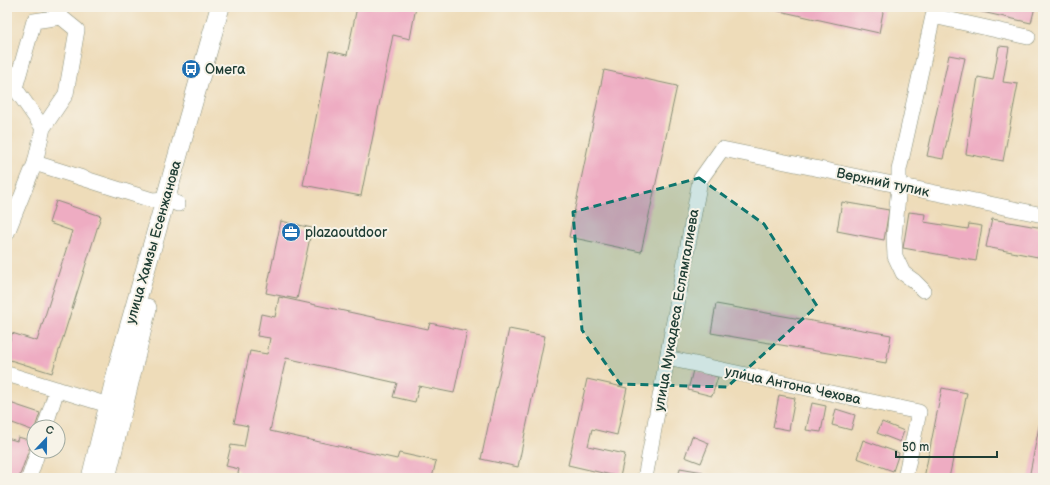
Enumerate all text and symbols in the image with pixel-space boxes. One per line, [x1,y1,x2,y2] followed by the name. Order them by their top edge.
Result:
[180,58,202,80] bus stop icon: Омега
[205,61,246,78] place label: Омега
[122,158,185,326] street label: улица Хамзы Есенжанова
[835,164,931,201] street label: Верхний тупик
[650,207,703,412] street label: улица Мукадеса Еслямгалиева
[280,221,302,243] office icon: plazaoutdoor
[305,224,388,241] place label: plazaoutdoor
[723,363,863,408] street label: улица Антона Чехова
[26,419,66,459] north arrow
[44,423,56,438] text: С
[896,433,997,459] scale bar
[902,440,929,455] text: 50 m

